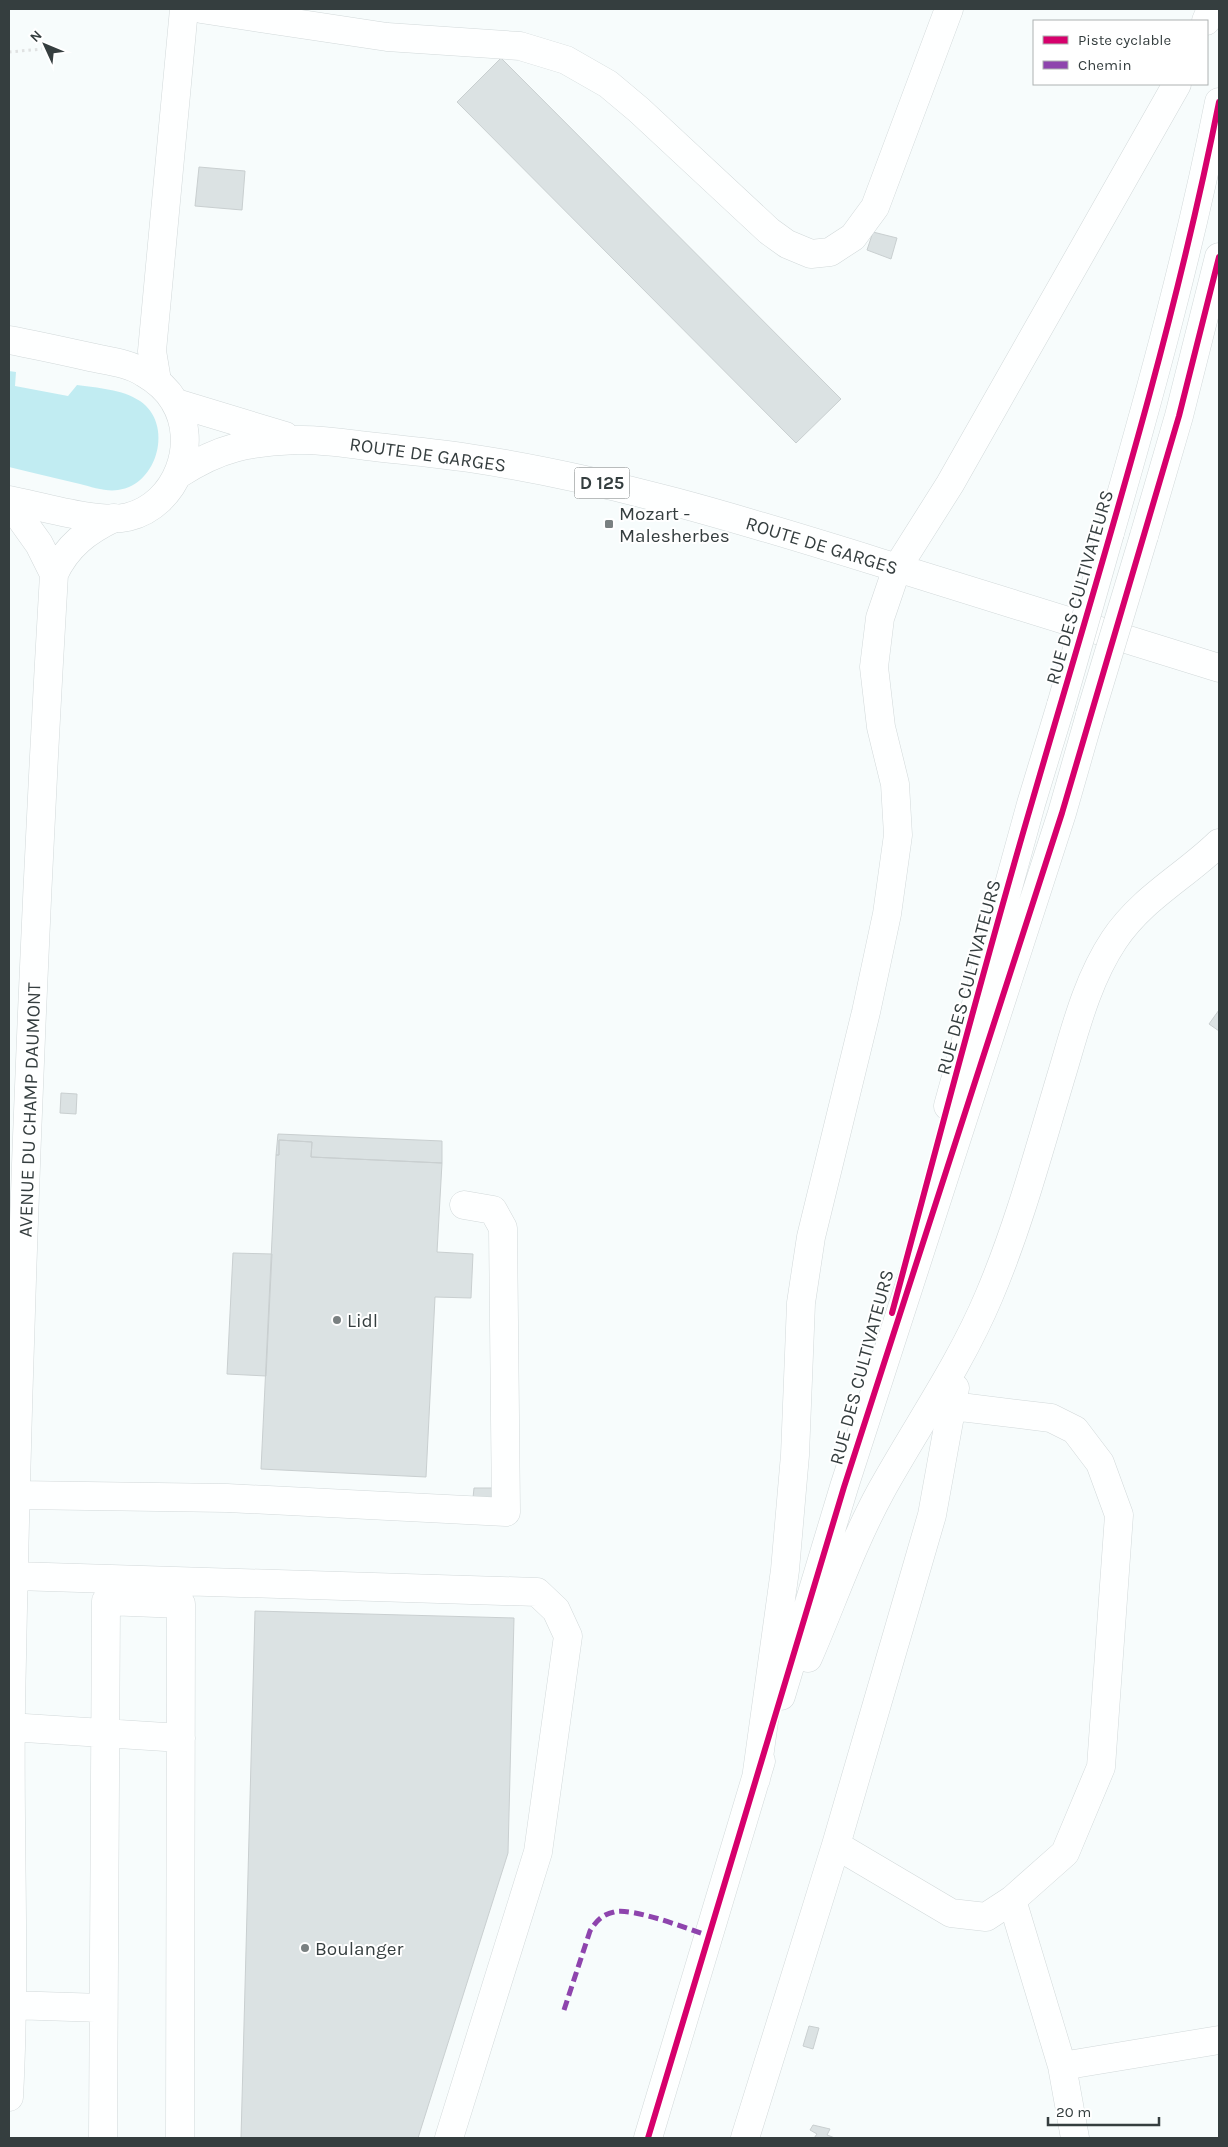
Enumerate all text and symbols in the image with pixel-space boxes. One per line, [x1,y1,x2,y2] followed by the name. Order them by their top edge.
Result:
[20,20,70,70] north arrow
[1033,20,1208,85] legend
[26,27,46,46] text: N
[1078,31,1171,49] text: Piste cyclable
[1078,56,1132,74] text: Chemin
[348,433,508,477] street label: ROUTE DE GARGES
[574,468,630,498] road number: D 125
[1042,488,1118,687] street label: RUE DES CULTIVATEURS
[619,503,730,547] place label: Mozart - Malesherbes
[743,512,900,580] street label: ROUTE DE GARGES
[603,518,615,530] marker: Mozart - Malesherbes
[932,877,1006,1077] street label: RUE DES CULTIVATEURS
[15,982,45,1238] street label: AVENUE DU CHAMP DAUMONT
[825,1267,899,1467] street label: RUE DES CULTIVATEURS
[347,1310,378,1332] place label: Lidl
[331,1314,343,1326] marker: Lidl
[315,1938,403,1960] place label: Boulanger
[299,1942,311,1954] marker: Boulanger
[1048,2094,1159,2126] scale bar
[1056,2103,1091,2121] text: 20 m

